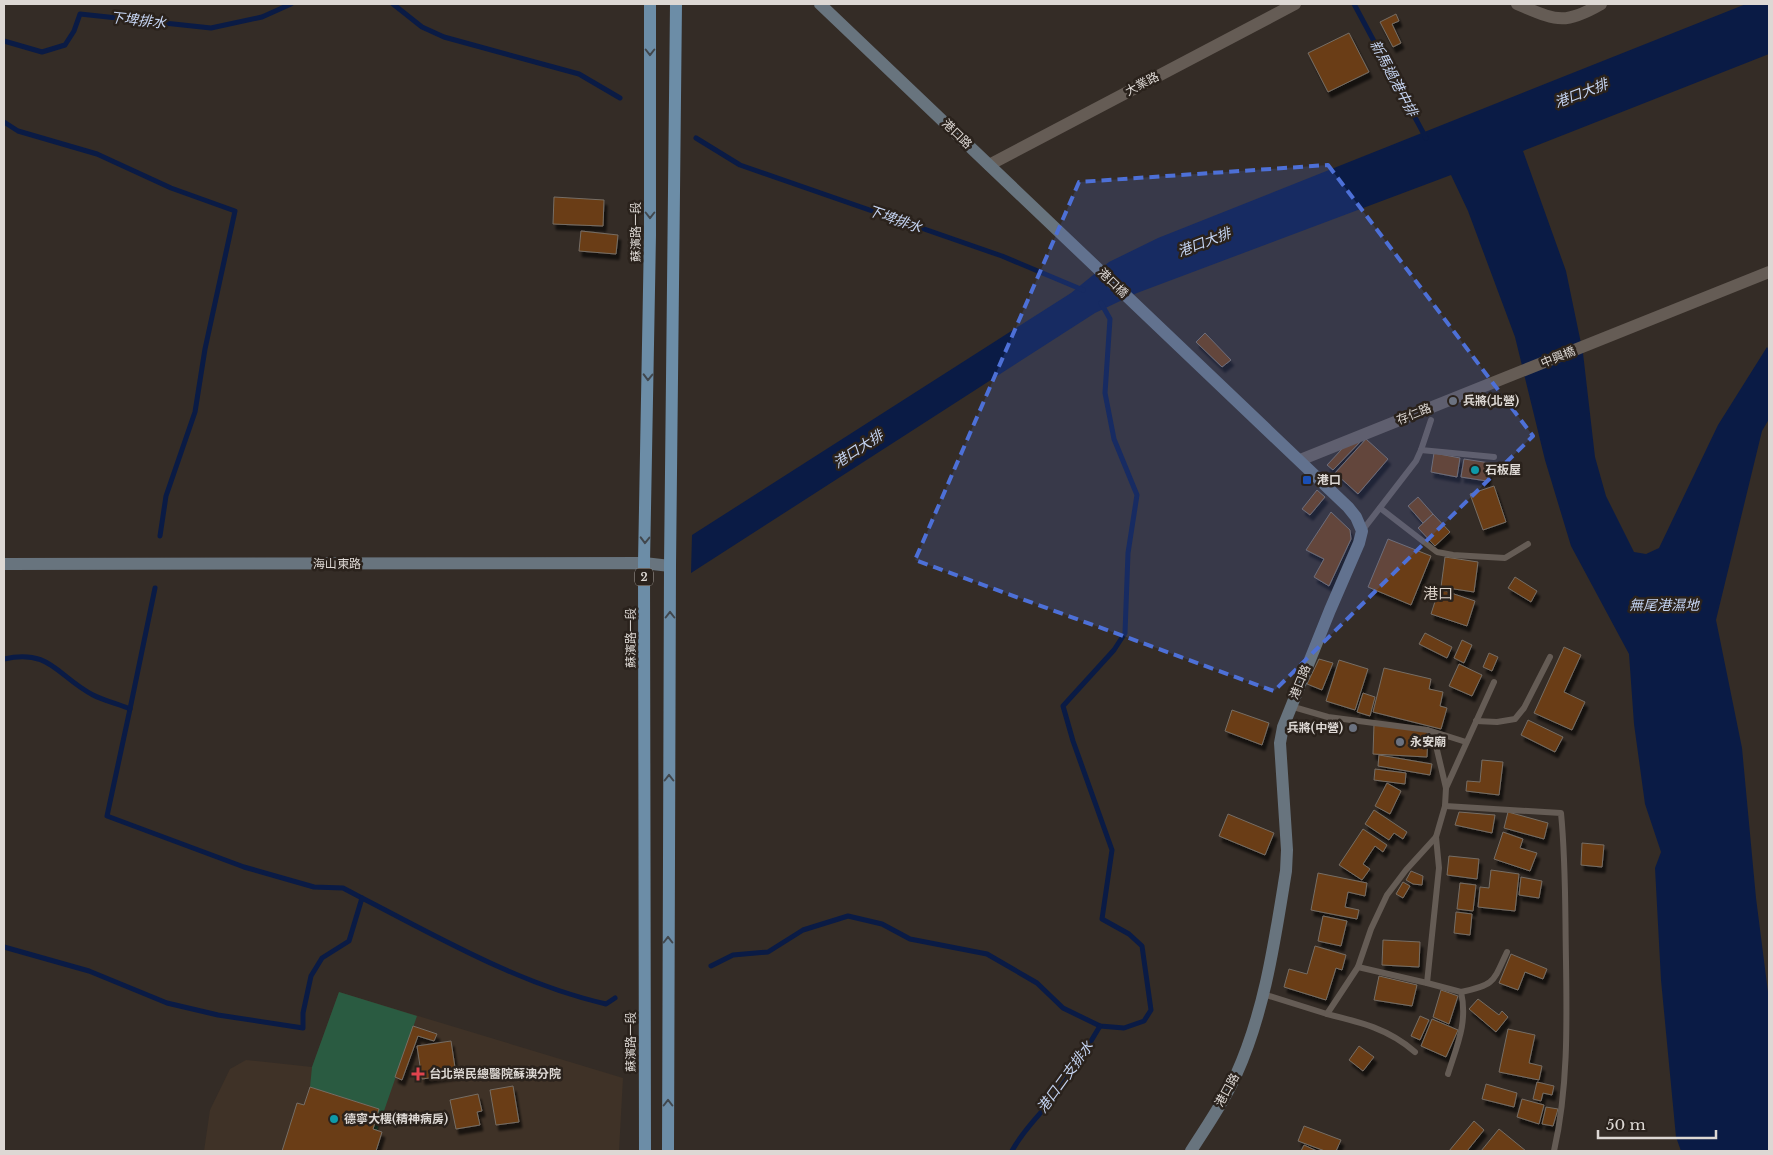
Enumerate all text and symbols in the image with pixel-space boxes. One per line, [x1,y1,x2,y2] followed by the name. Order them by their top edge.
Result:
[109,8,168,32] water label: 下埤排水
[1366,37,1423,121] water label: 新馬過港中排
[645,49,655,57] one-way arrow
[1122,68,1161,99] street label: 大業路
[1552,74,1612,111] water label: 港口大排
[939,116,976,152] street label: 港口路
[866,201,925,237] water label: 下埤排水
[628,202,643,262] street label: 蘇濱路一段
[645,212,655,219] one-way arrow
[1175,223,1235,260] water label: 港口大排
[1095,265,1132,301] street label: 港口橋
[1538,343,1577,370] street label: 中興橋
[642,374,653,382] one-way arrow
[1463,393,1519,408] place label: 兵將(北營)
[1447,395,1459,407] marker: 兵將(北營)
[1394,400,1433,427] street label: 存仁路
[830,425,888,472] water label: 港口大排
[1485,462,1521,477] place label: 石板屋
[1469,464,1481,476] marker: 石板屋
[1317,472,1341,487] place label: 港口
[1301,474,1313,486] marker: 港口
[639,536,650,544] one-way arrow
[313,556,361,571] street label: 海山東路
[635,568,653,586] road number: 2
[1423,584,1453,603] district label: 港口
[1629,596,1701,614] water label: 無尾港濕地
[623,608,638,668] street label: 蘇濱路一段
[665,611,675,618] one-way arrow
[1286,662,1313,701] street label: 港口路
[1287,720,1343,735] place label: 兵將(中營)
[1347,722,1359,734] marker: 兵將(中營)
[1410,734,1446,749] place label: 永安廟
[1394,736,1406,748] marker: 永安廟
[664,773,674,781] one-way arrow
[663,936,673,944] one-way arrow
[623,1012,638,1072] street label: 蘇濱路一段
[1033,1037,1098,1116] water label: 港口二支排水
[429,1066,561,1081] place label: 台北榮民總醫院蘇澳分院
[411,1067,425,1081] marker: 台北榮民總醫院蘇澳分院
[1211,1070,1242,1109] street label: 港口路
[663,1098,673,1106] one-way arrow
[1598,1108,1716,1140] scale bar
[344,1111,448,1126] place label: 德寧大樓(精神病房)
[328,1113,340,1125] marker: 德寧大樓(精神病房)
[1606,1115,1646,1134] text: 50 m

